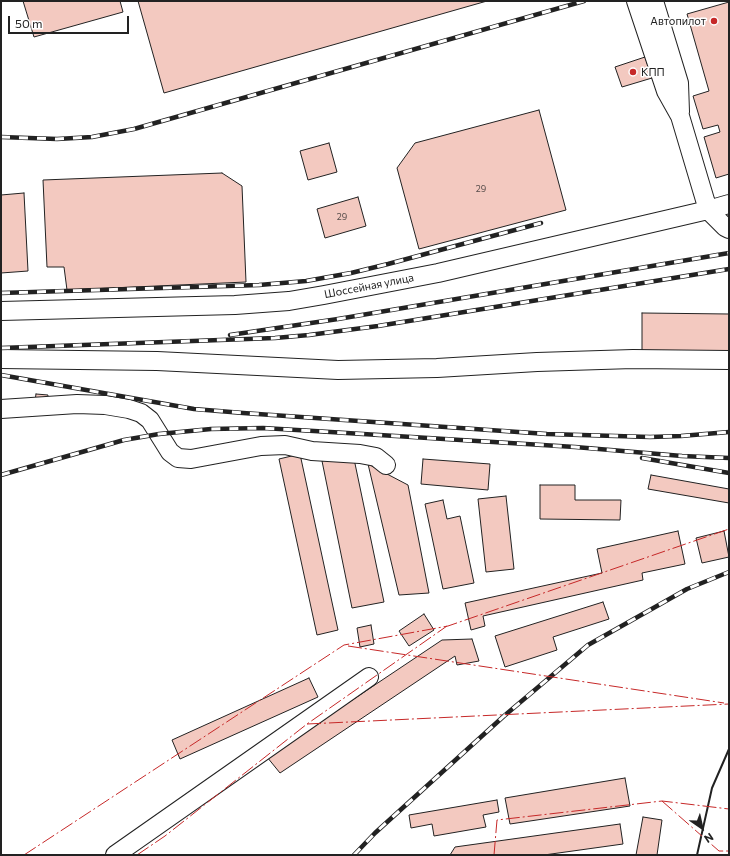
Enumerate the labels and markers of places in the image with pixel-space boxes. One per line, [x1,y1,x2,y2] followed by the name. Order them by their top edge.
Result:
[650,14,706,28] place label: Автопилот
[709,16,719,26] marker: Автопилот
[641,65,665,79] place label: КПП
[628,67,638,77] marker: КПП

